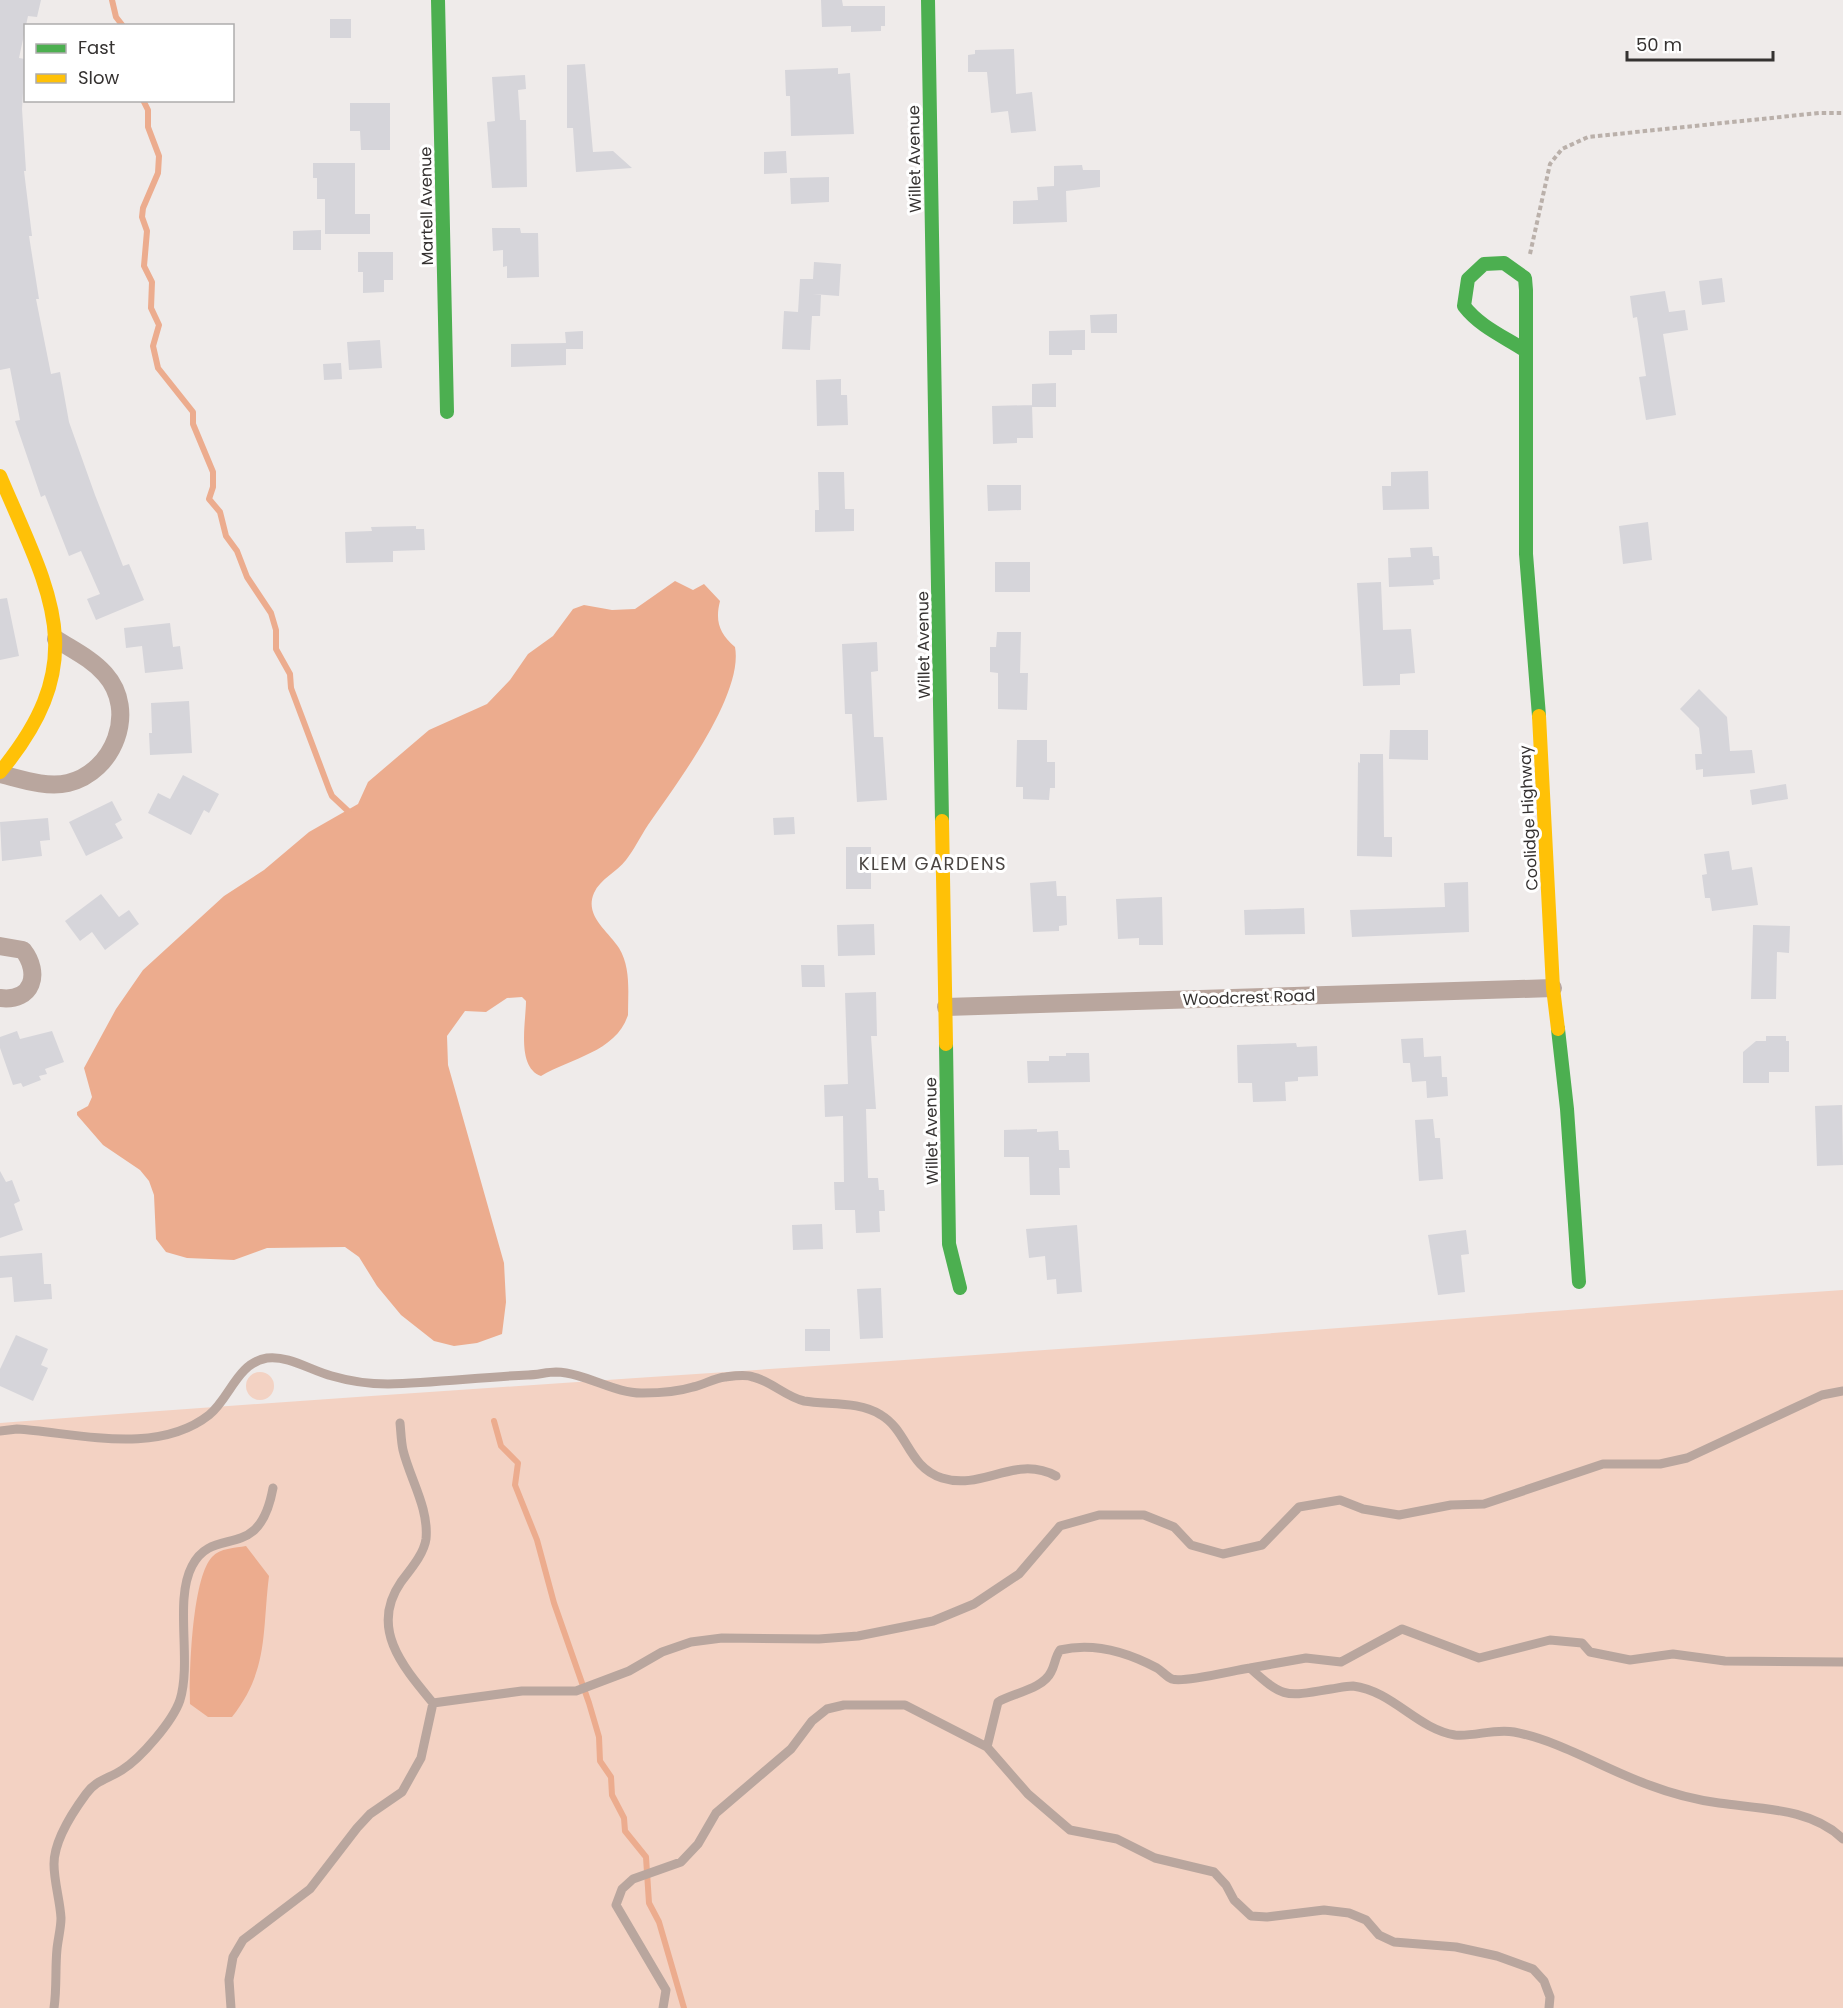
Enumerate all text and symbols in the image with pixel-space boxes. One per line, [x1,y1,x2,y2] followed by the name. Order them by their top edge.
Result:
[24,24,234,102] legend
[1627,24,1772,62] scale bar
[1636,32,1682,57] text: 50 m
[78,35,115,60] text: Fast
[78,65,120,90] text: Slow
[902,105,927,213] street label: Willet Avenue
[414,146,439,265] street label: Martell Avenue
[911,591,936,699] street label: Willet Avenue
[1513,745,1544,891] street label: Coolidge Highway
[859,851,1007,876] district label: KLEM GARDENS
[1182,984,1316,1011] street label: Woodcrest Road
[919,1077,944,1185] street label: Willet Avenue

